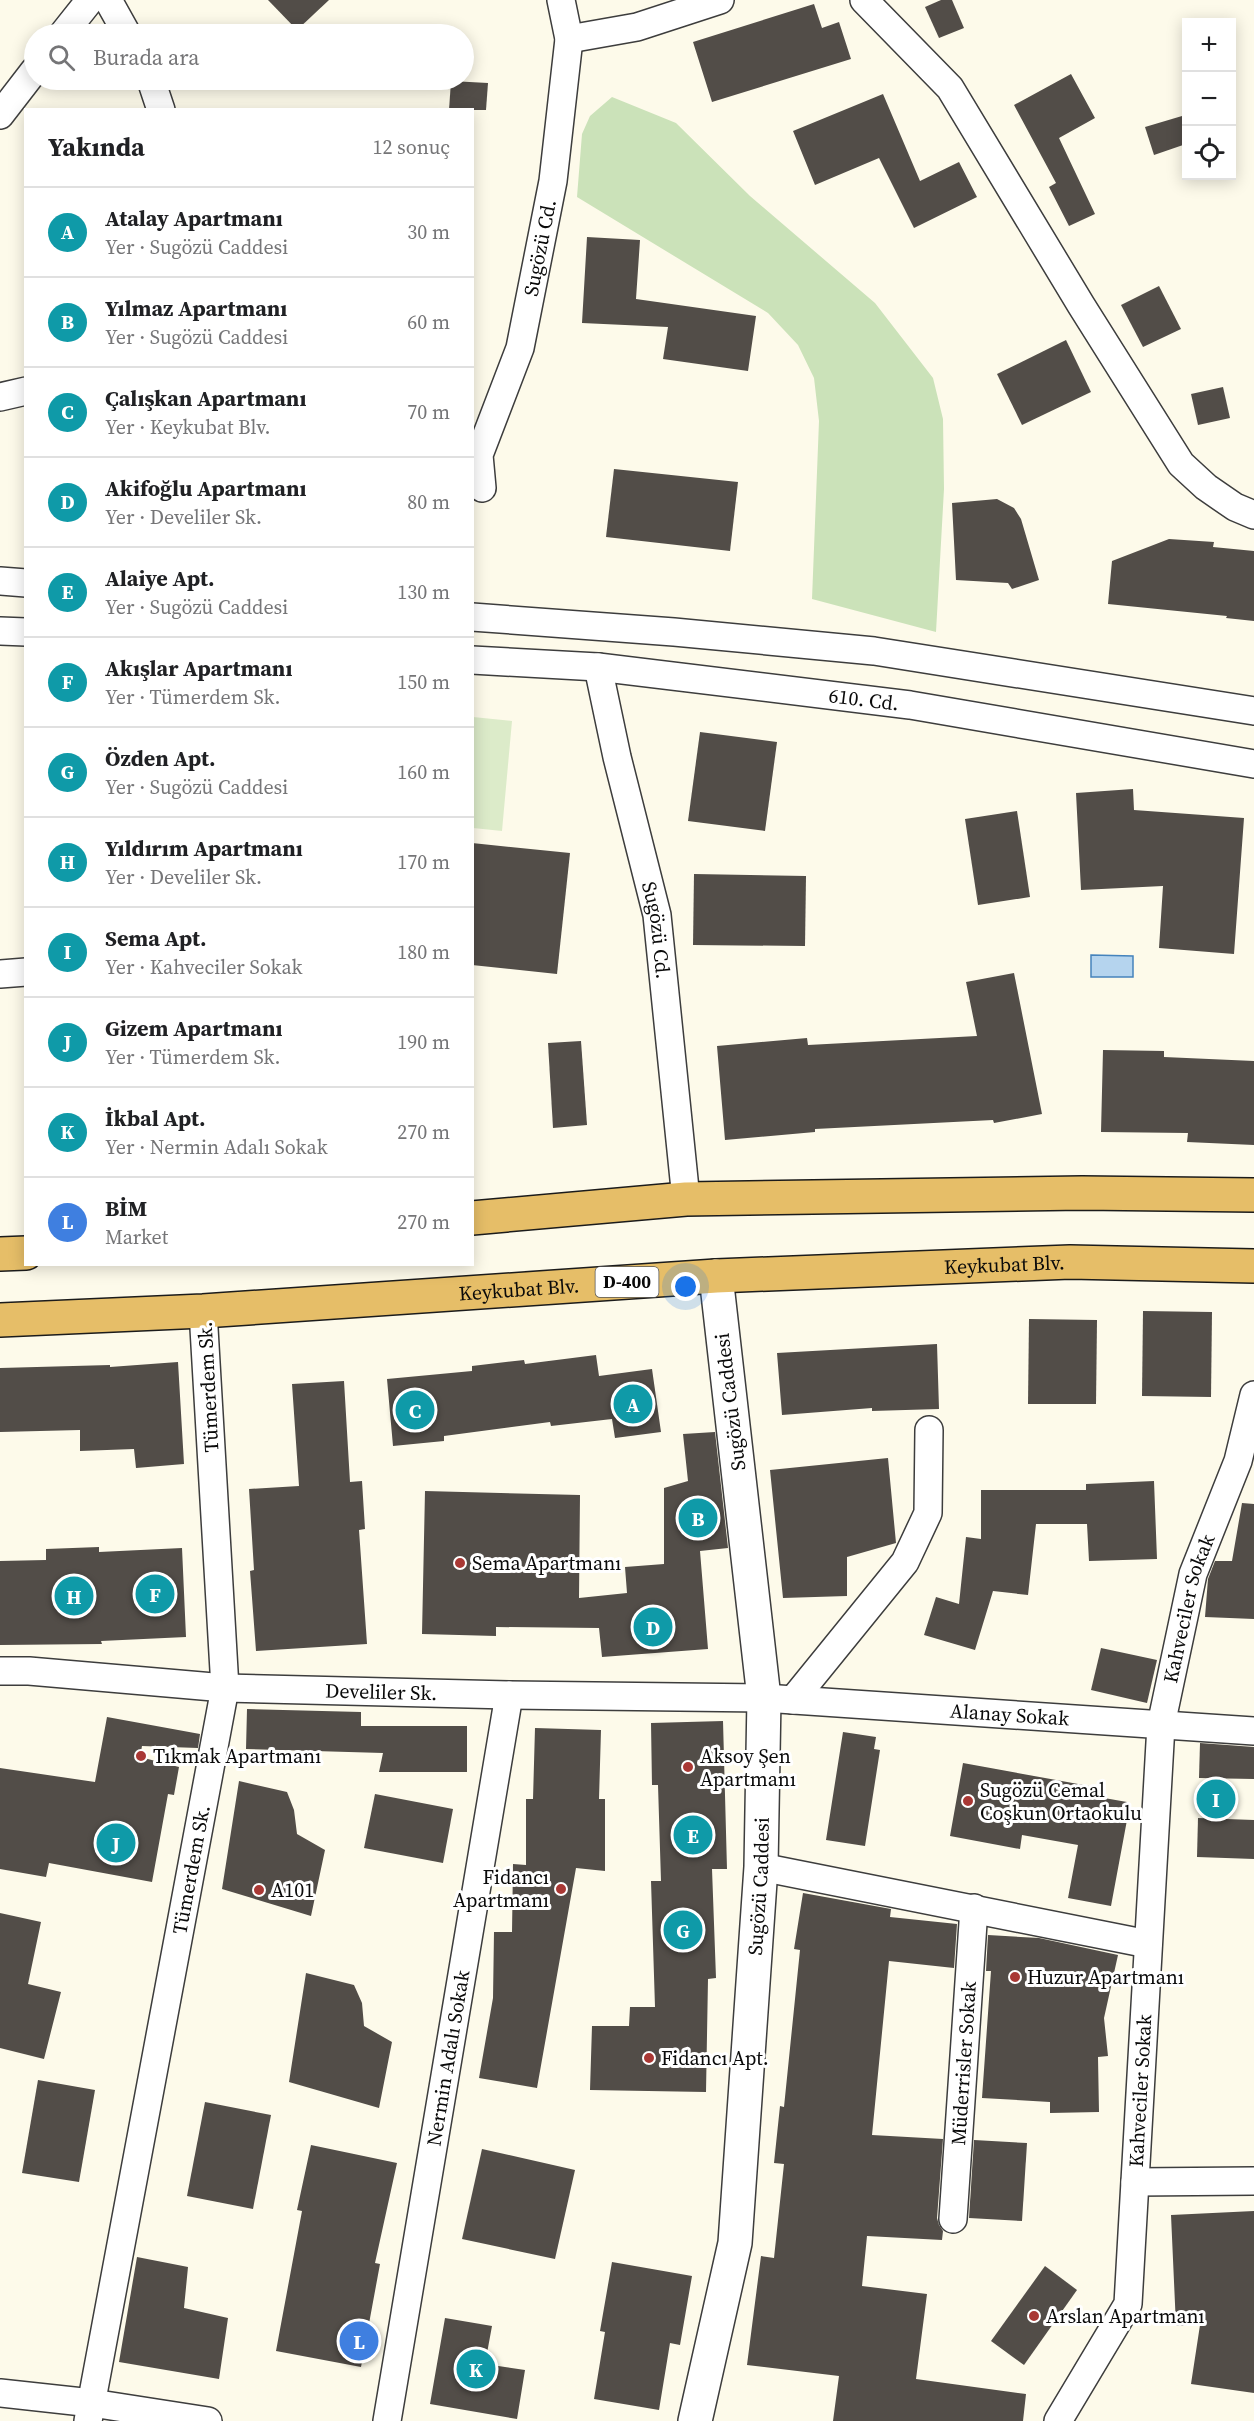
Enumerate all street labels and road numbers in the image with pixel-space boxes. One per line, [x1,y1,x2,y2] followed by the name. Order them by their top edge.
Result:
[517,197,563,299] street label: Sugözü Cd.
[827,681,901,718] street label: 610. Cd.
[635,879,677,980] street label: Sugözü Cd.
[943,1248,1065,1281] street label: Keykubat Blv.
[596,1267,658,1297] road number: D-400
[458,1271,580,1308] street label: Keykubat Blv.
[191,1321,225,1453] street label: Tümerdem Sk.
[708,1332,752,1472] street label: Sugözü Caddesi
[1156,1530,1221,1686] street label: Kahveciler Sokak
[325,1676,438,1707] street label: Develiler Sk.
[949,1697,1070,1733] street label: Alanay Sokak
[165,1803,217,1937] street label: Tümerdem Sk.
[741,1817,776,1956] street label: Sugözü Caddesi
[419,1968,477,2148] street label: Nermin Adalı Sokak
[944,1980,983,2146] street label: Müderrisler Sokak
[1122,2014,1158,2168] street label: Kahveciler Sokak

